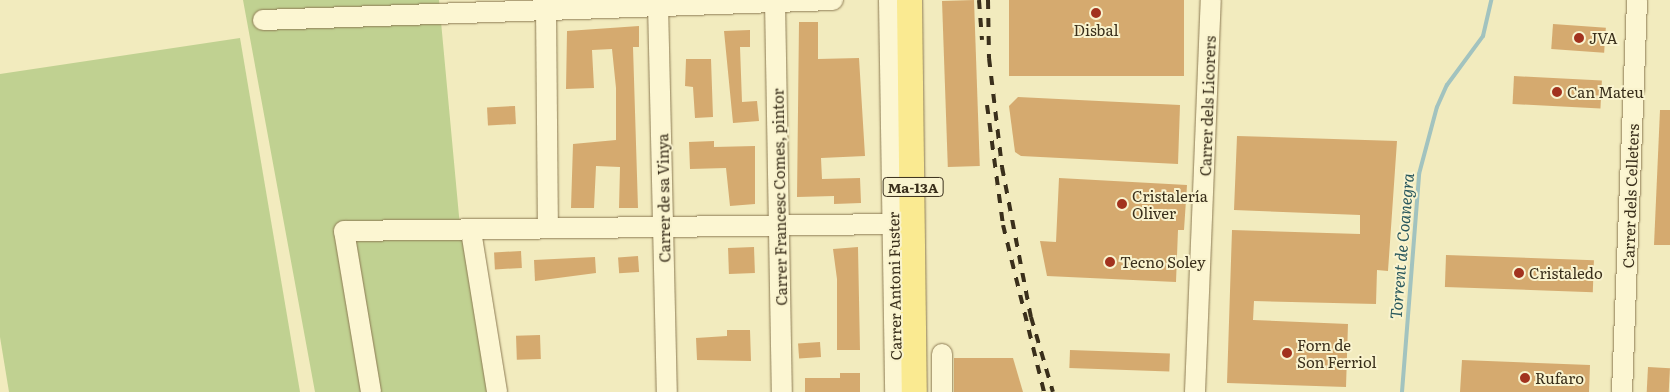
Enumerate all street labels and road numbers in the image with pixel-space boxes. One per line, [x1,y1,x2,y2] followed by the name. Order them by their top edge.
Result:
[1196,35,1218,177] street label: Carrer dels Licorers
[768,88,790,306] street label: Carrer Francesc Comes, pintor
[1618,124,1642,268] street label: Carrer dels Celleters
[653,133,673,263] street label: Carrer de sa Vinya
[882,176,944,198] road number: Ma-13A
[884,212,904,360] street label: Carrer Antoni Fuster

